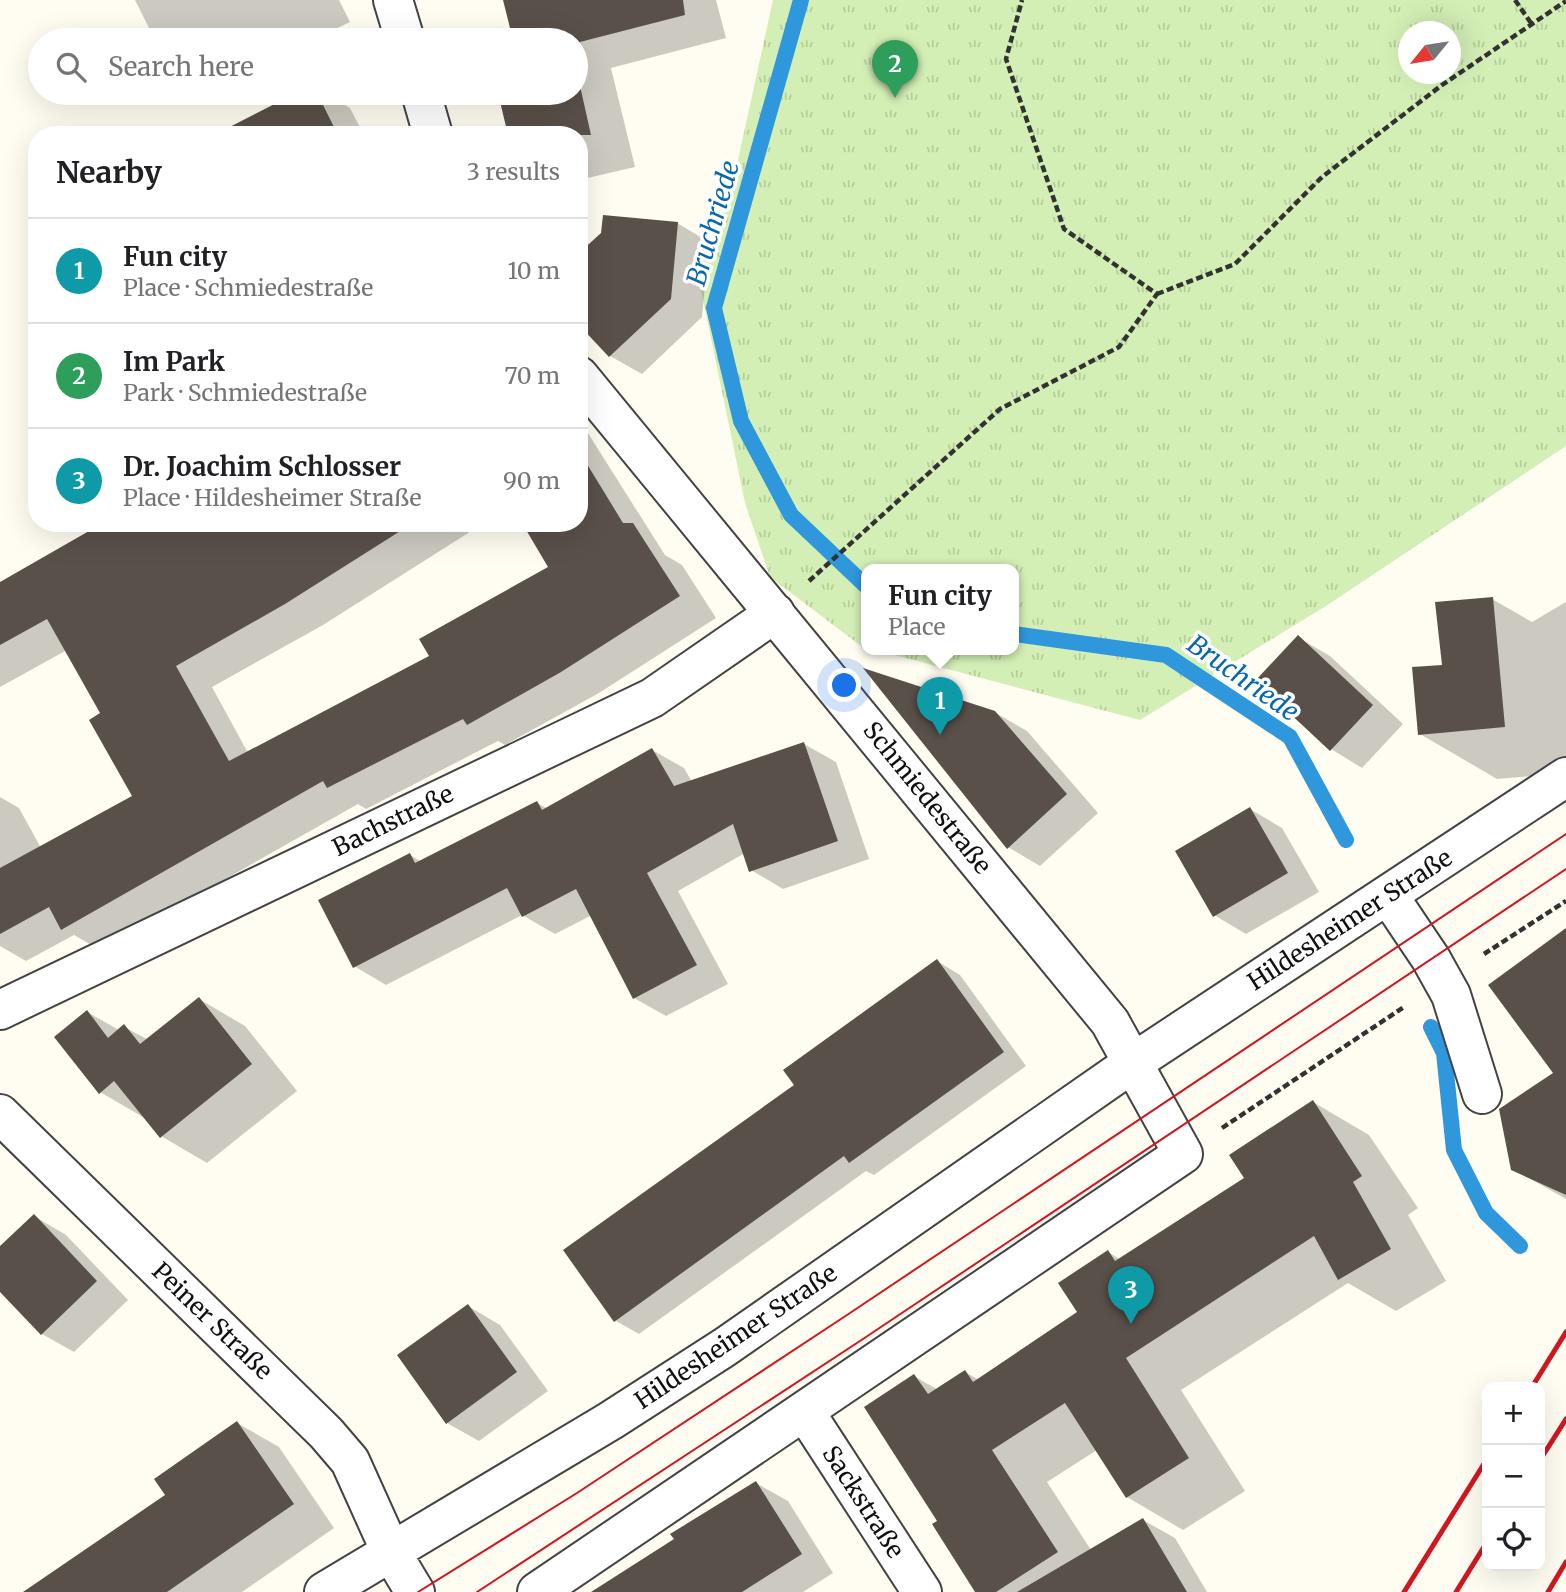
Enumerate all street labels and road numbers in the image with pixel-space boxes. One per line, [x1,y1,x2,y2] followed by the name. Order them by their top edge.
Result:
[856,715,998,880] street label: Schmiedestraße
[327,778,458,863] street label: Bachstraße
[1242,842,1458,997] street label: Hildesheimer Straße
[146,1255,279,1386] street label: Peiner Straße
[629,1257,843,1416] street label: Hildesheimer Straße
[816,1440,911,1564] street label: Sackstraße

